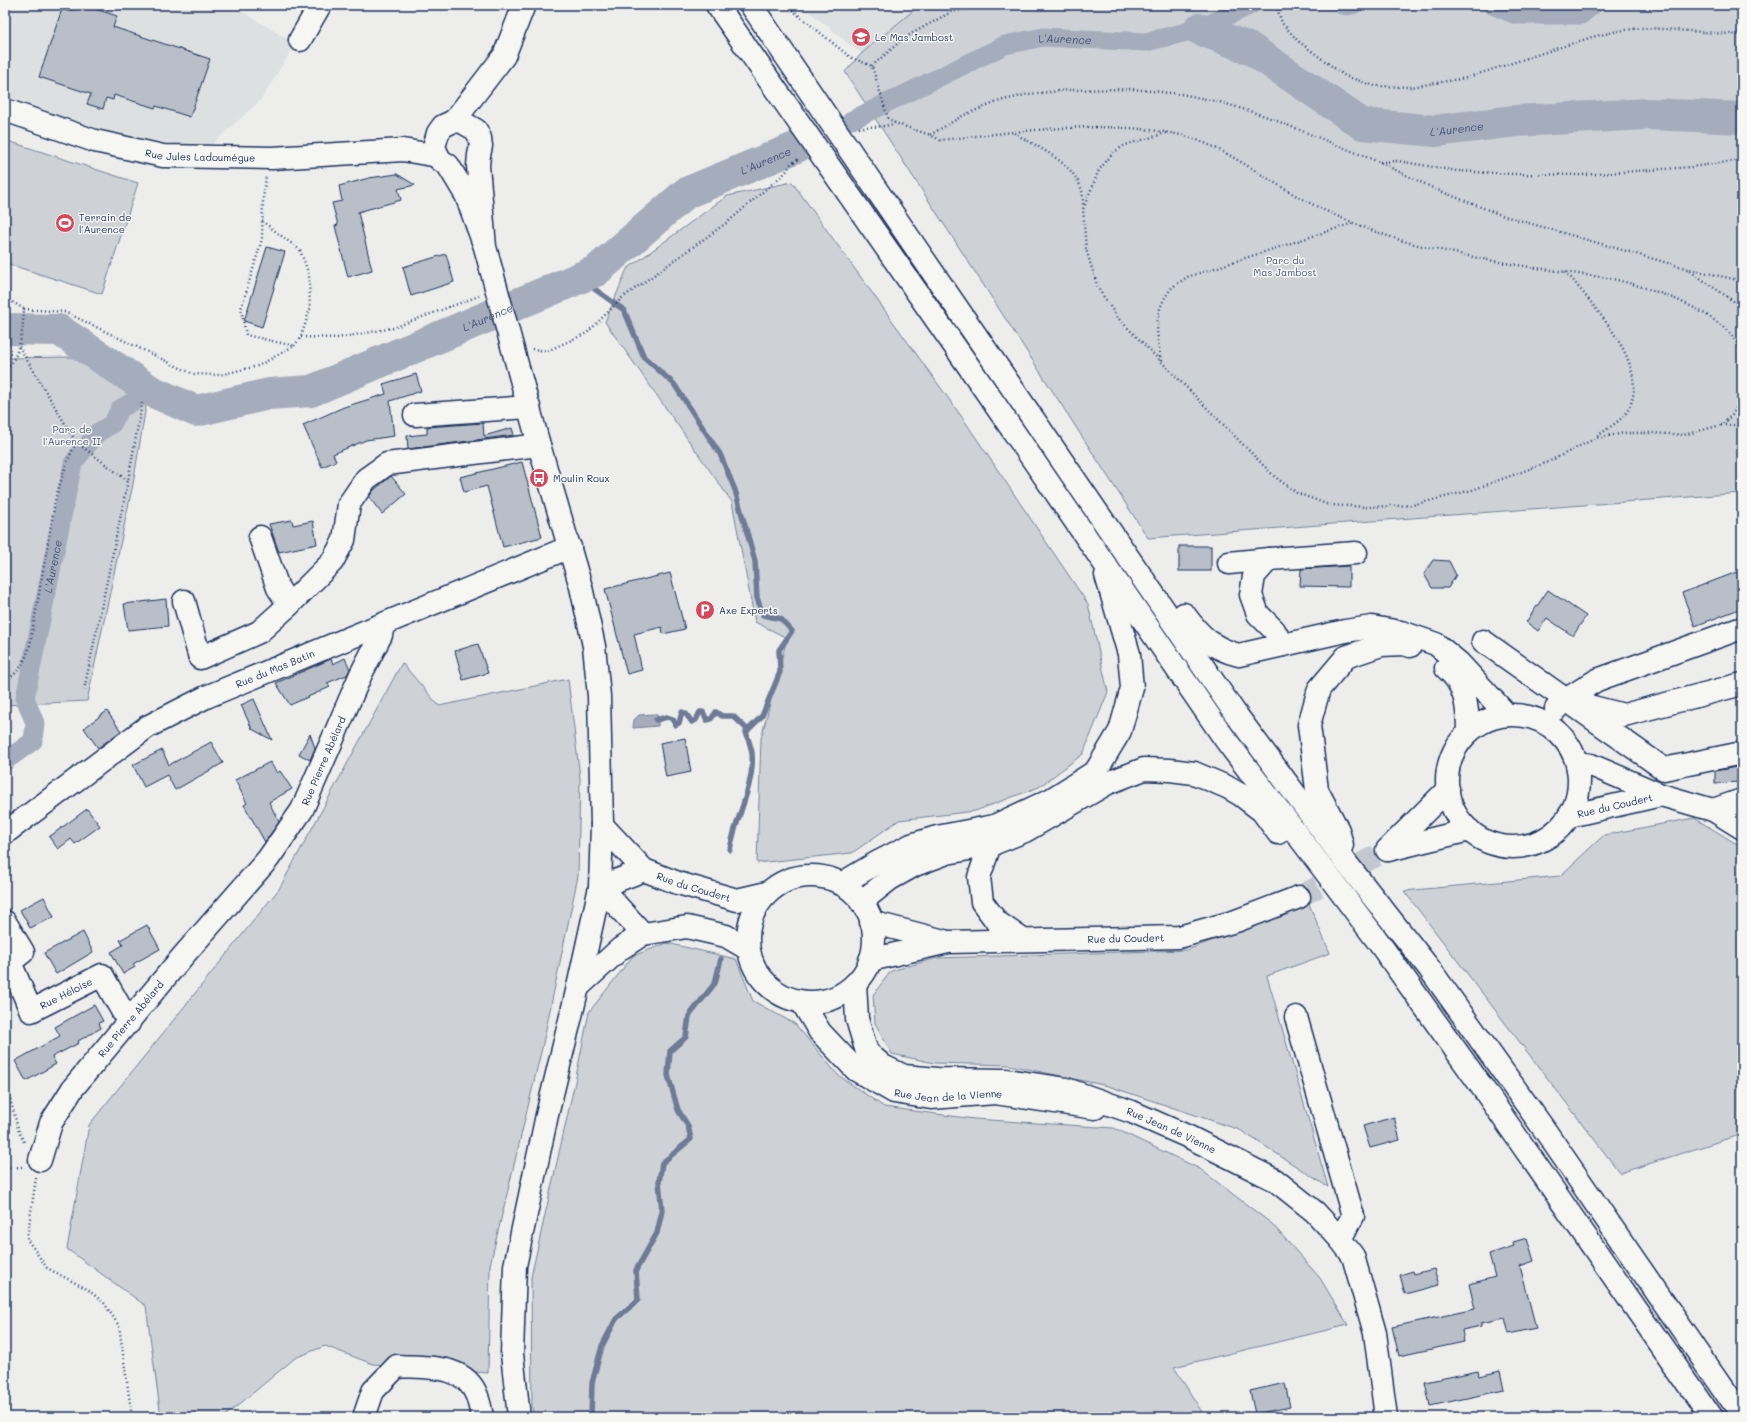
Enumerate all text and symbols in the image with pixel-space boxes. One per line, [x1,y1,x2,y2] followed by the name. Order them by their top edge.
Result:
[850,26,872,48] school or university icon: Le Mas Jambost
[1037,29,1092,47] water label: L'Aurence
[875,30,953,44] place label: Le Mas Jambost
[1429,117,1485,139] water label: L'Aurence
[738,143,793,177] water label: L'Aurence
[144,145,255,165] street label: Rue Jules Ladoumégue
[79,210,131,236] place label: Terrain de l'Aurence
[54,212,76,234] sports icon: Terrain de l'Aurence
[1253,253,1317,279] park label: Parc du Mas Jambost
[460,299,515,334] water label: L'Aurence
[43,422,102,448] park label: Parc de l'Aurence II
[528,467,550,489] bus stop icon: Moulin Roux
[553,471,610,485] place label: Moulin Roux
[39,538,65,594] water label: L'Aurence
[694,599,716,621] parking icon: Axe Experts
[719,603,778,617] place label: Axe Experts
[233,646,317,691] street label: Rue du Mas Batin
[298,714,349,808] street label: Rue Pierre Abélard
[1576,790,1654,821] street label: Rue du Coudert
[655,868,732,905] street label: Rue du Coudert
[1087,930,1164,946] street label: Rue du Coudert
[37,974,95,1012] street label: Rue Héloise
[95,978,167,1060] street label: Rue Pierre Abélard
[893,1085,1003,1105] street label: Rue Jean de la Vienne
[1125,1104,1218,1156] street label: Rue Jean de Vienne

